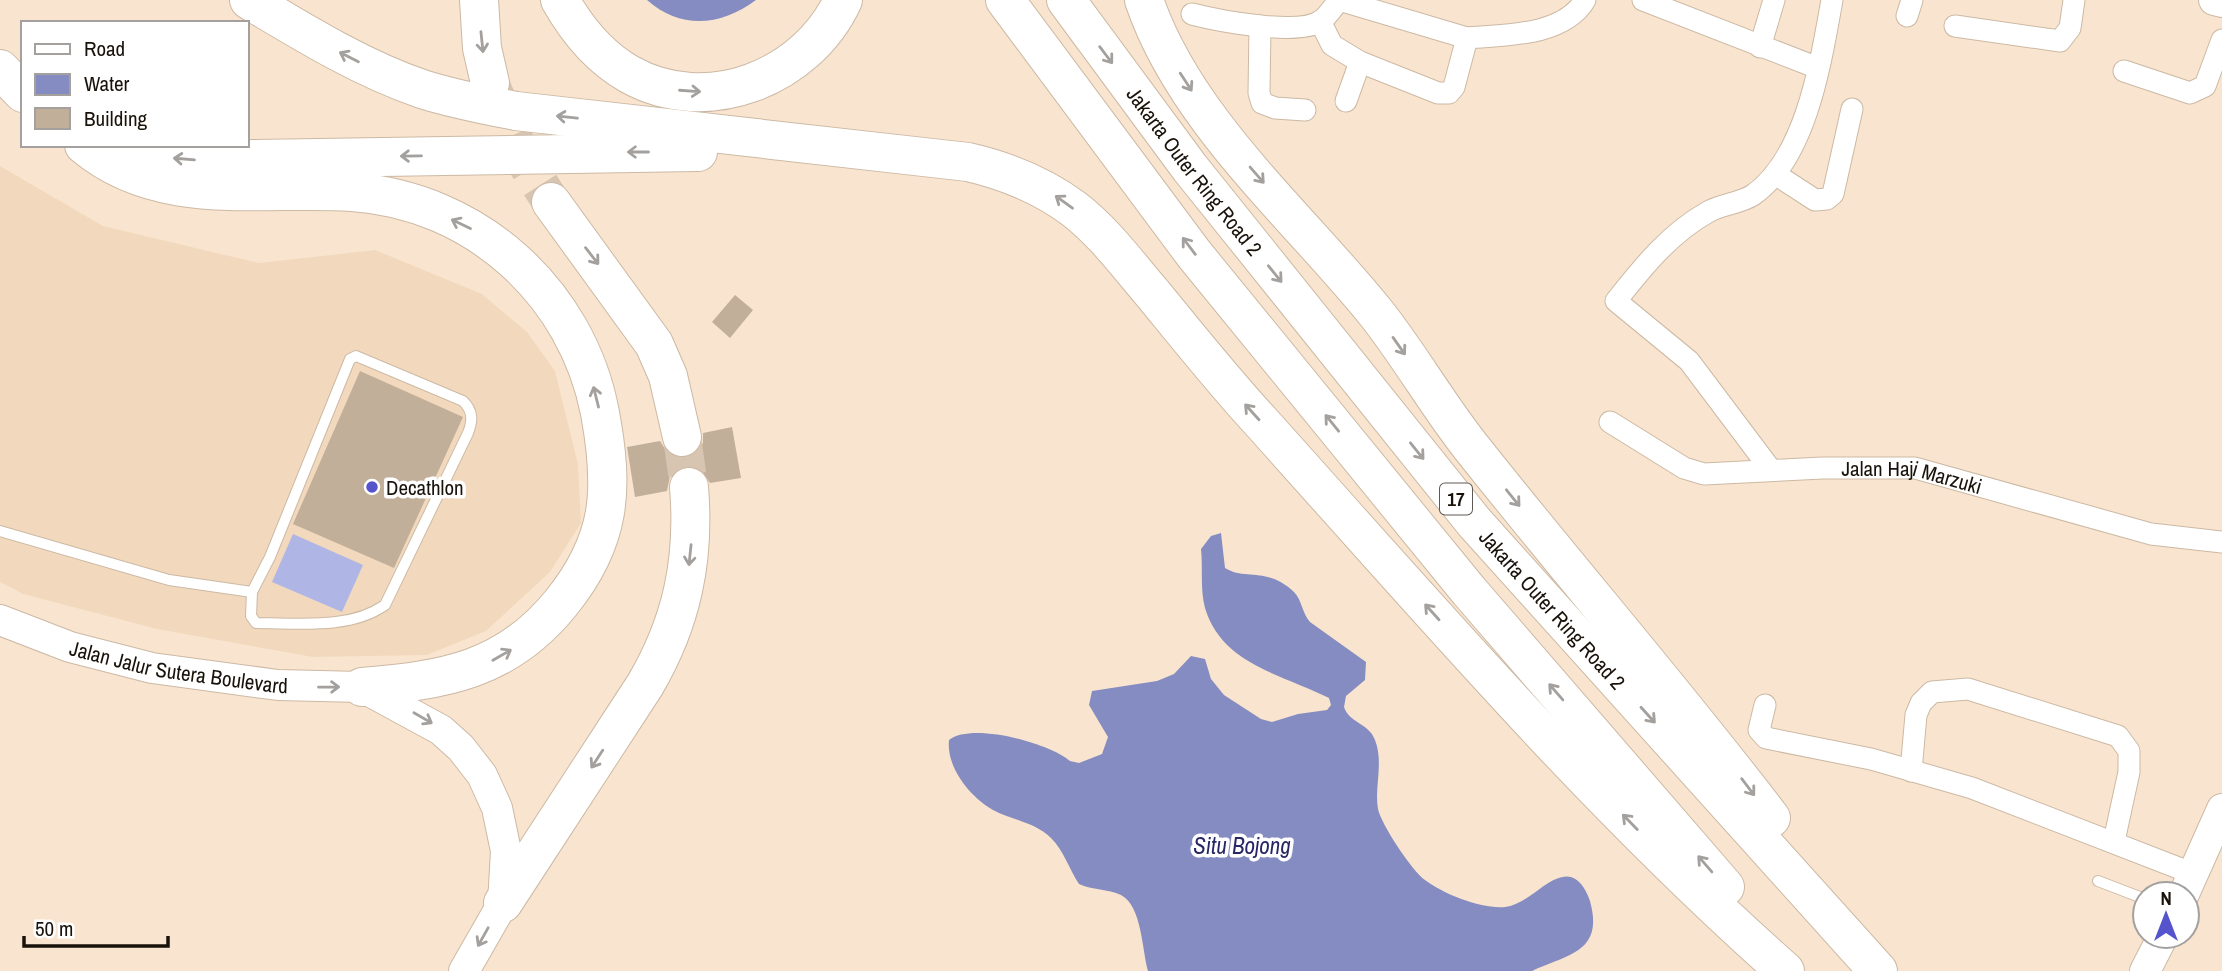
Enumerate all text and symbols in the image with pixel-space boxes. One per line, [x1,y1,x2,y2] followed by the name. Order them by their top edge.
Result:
[21,21,248,147] legend
[476,30,489,53] one-way arrow
[84,34,125,63] text: Road
[1099,45,1113,64] one-way arrow
[339,49,360,63] one-way arrow
[84,69,130,98] text: Water
[1179,72,1193,91] one-way arrow
[1120,81,1269,261] street label: Jakarta Outer Ring Road 2
[678,85,701,98] one-way arrow
[84,104,148,133] text: Building
[556,110,579,123] one-way arrow
[627,146,650,159] one-way arrow
[400,149,423,163] one-way arrow
[173,152,195,165] one-way arrow
[1249,165,1265,183] one-way arrow
[1055,195,1074,209] one-way arrow
[451,216,472,230] one-way arrow
[1181,238,1196,256] one-way arrow
[585,247,600,265] one-way arrow
[1267,264,1283,282] one-way arrow
[1392,336,1407,355] one-way arrow
[589,386,602,409] one-way arrow
[1244,403,1260,421] one-way arrow
[1324,415,1339,433] one-way arrow
[1410,442,1425,460] one-way arrow
[1841,454,1986,501] street label: Jalan Haji Marzuki
[386,473,464,502] place label: Decathlon
[364,479,380,495] marker: Decathlon
[1440,484,1472,514] road number: 17
[1505,488,1521,506] one-way arrow
[1473,523,1632,695] street label: Jakarta Outer Ring Road 2
[684,543,697,566] one-way arrow
[1425,604,1441,622] one-way arrow
[67,633,288,700] street label: Jalan Jalur Sutera Boulevard
[491,648,511,662] one-way arrow
[317,680,340,694] one-way arrow
[1548,683,1564,701] one-way arrow
[1639,706,1656,723] one-way arrow
[412,711,432,725] one-way arrow
[589,749,604,768] one-way arrow
[1740,778,1755,796] one-way arrow
[1621,814,1638,831] one-way arrow
[1193,830,1291,861] water label: Situ Bojong
[1697,855,1713,873] one-way arrow
[2131,880,2201,950] north arrow
[2160,885,2172,911] text: N
[24,904,168,948] scale bar
[35,914,73,943] text: 50 m
[476,927,490,947] one-way arrow

